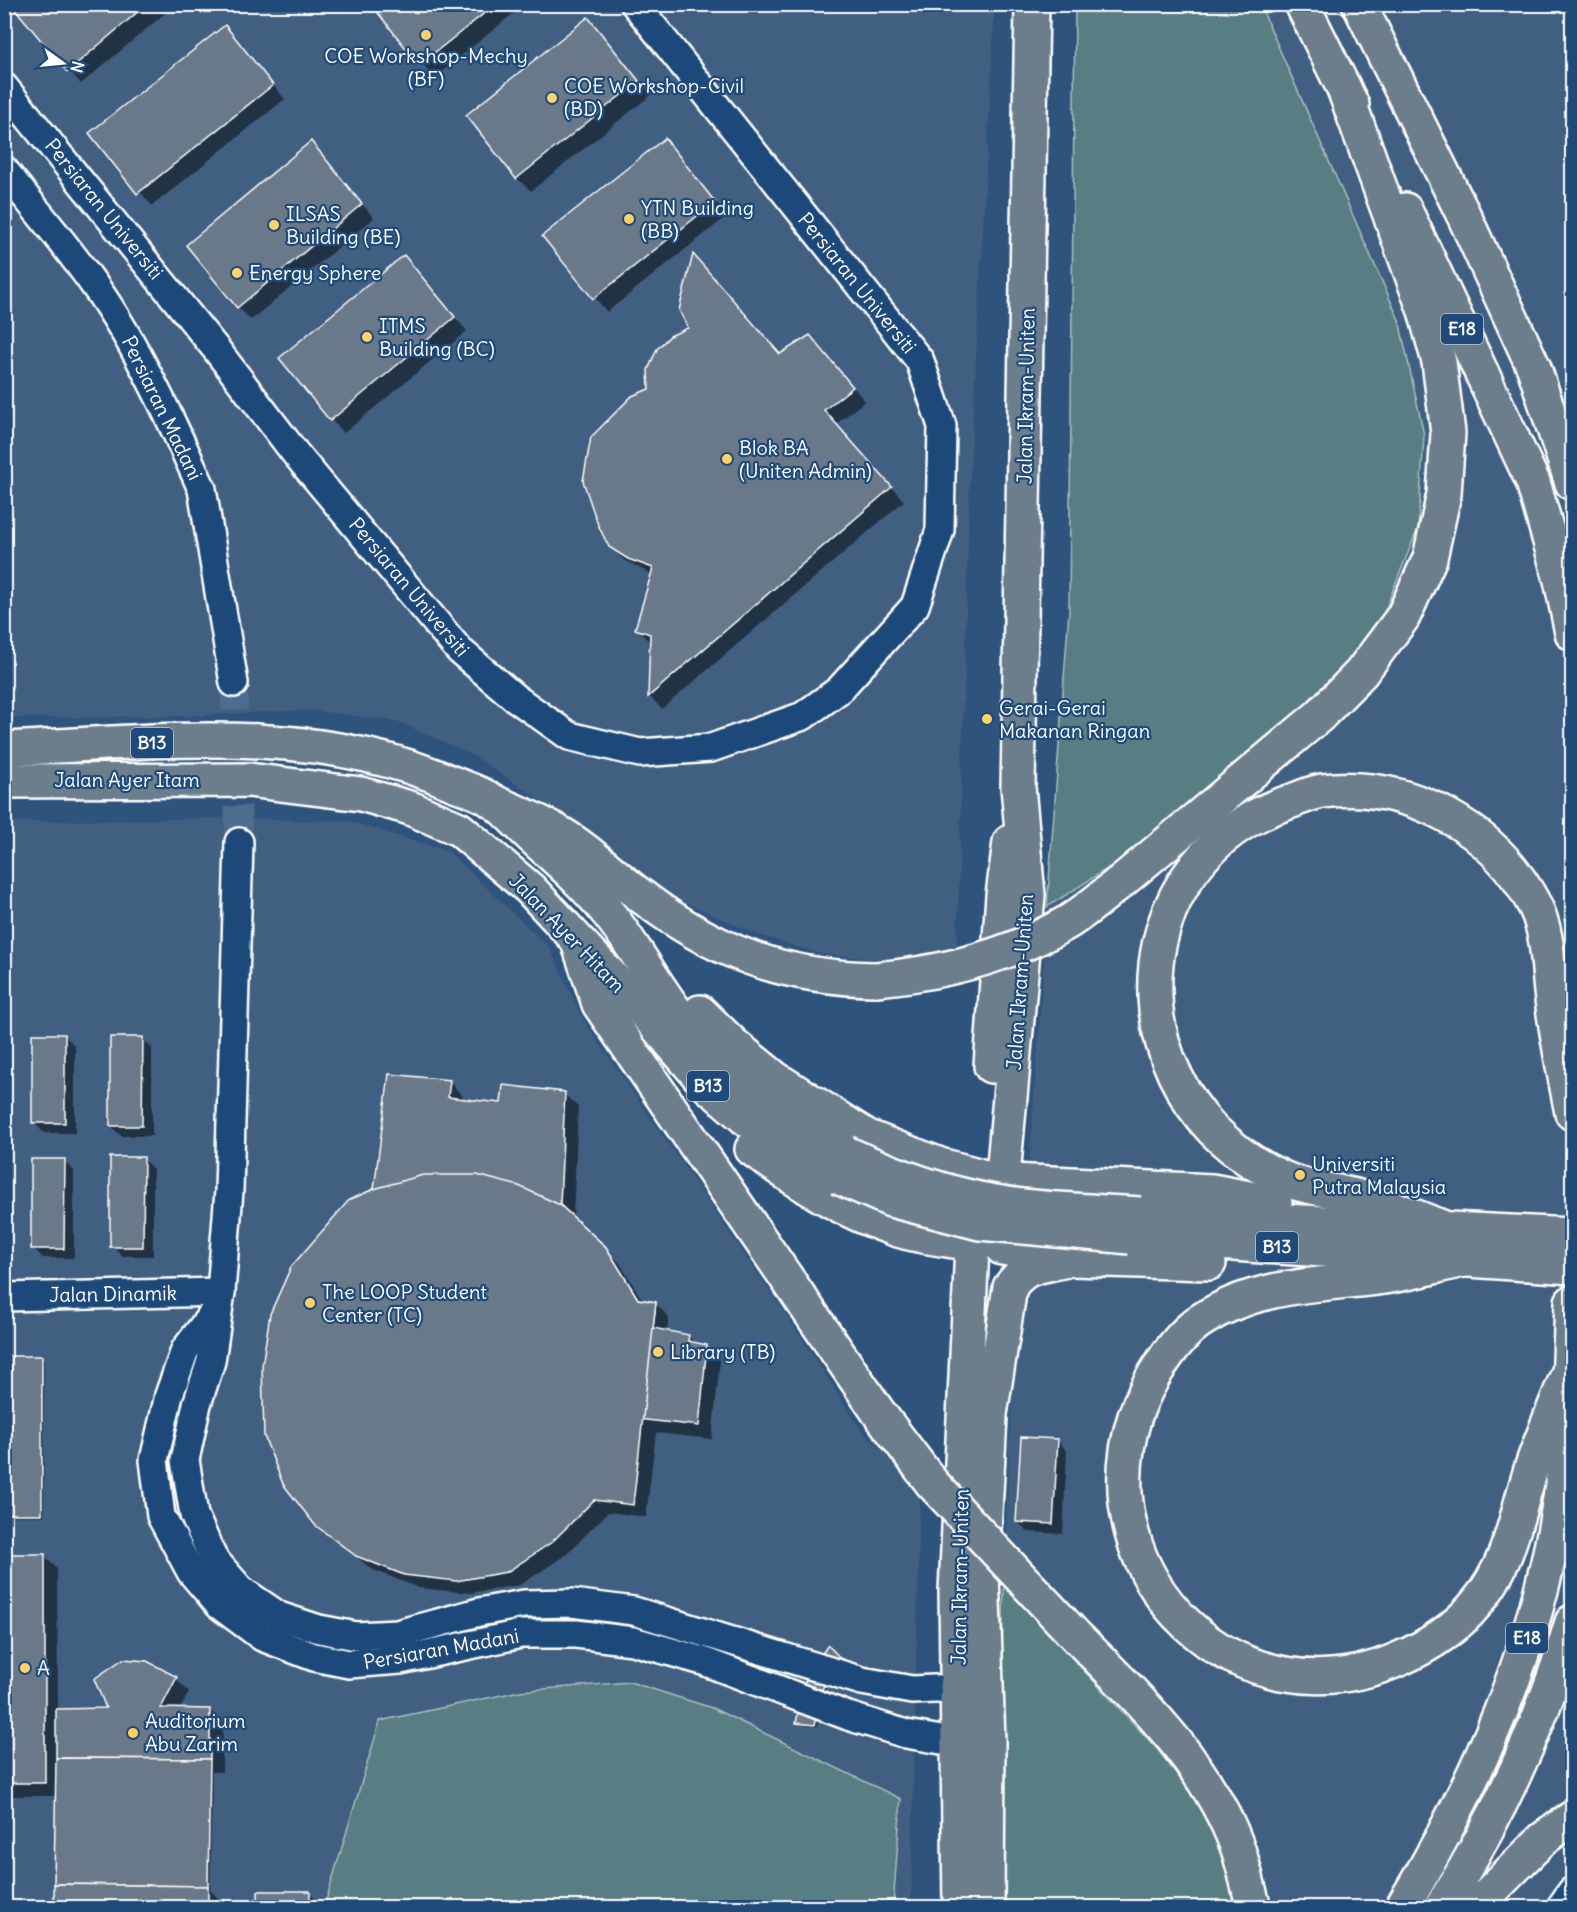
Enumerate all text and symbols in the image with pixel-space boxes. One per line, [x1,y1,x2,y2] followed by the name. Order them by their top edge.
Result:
[419,28,433,42] marker: COE Workshop-Mechy (BF)
[33,33,93,93] north arrow
[324,43,528,91] place label: COE Workshop-Mechy (BF)
[66,59,89,75] text: N
[564,73,744,121] place label: COE Workshop-Civil (BD)
[545,91,559,105] marker: COE Workshop-Civil (BD)
[40,133,169,284] street label: Persiaran Universiti
[641,195,754,243] place label: YTN Building (BB)
[286,201,400,249] place label: ILSAS Building (BE)
[793,207,922,358] street label: Persiaran Universiti
[622,212,636,226] marker: YTN Building (BB)
[267,218,281,232] marker: ILSAS Building (BE)
[249,260,381,285] place label: Energy Sphere
[230,266,244,280] marker: Energy Sphere
[1011,308,1040,484] street label: Jalan Ikram-Uniten
[379,313,495,361] place label: ITMS Building (BC)
[1441,314,1483,344] road number: E18
[360,330,374,344] marker: ITMS Building (BC)
[117,331,208,484] street label: Persiaran Madani
[739,435,872,483] place label: Blok BA (Uniten Admin)
[720,452,734,466] marker: Blok BA (Uniten Admin)
[344,512,475,661] street label: Persiaran Universiti
[999,695,1150,743] place label: Gerai-Gerai Makanan Ringan
[980,712,994,726] marker: Gerai-Gerai Makanan Ringan
[131,728,173,758] road number: B13
[54,767,200,792] street label: Jalan Ayer Itam
[504,868,631,998] street label: Jalan Ayer Hitam
[1001,893,1038,1071] street label: Jalan Ikram-Uniten
[687,1071,729,1101] road number: B13
[1312,1151,1446,1199] place label: Universiti Putra Malaysia
[1293,1168,1307,1182] marker: Universiti Putra Malaysia
[1256,1232,1298,1262] road number: B13
[322,1279,487,1327] place label: The LOOP Student Center (TC)
[49,1280,177,1307] street label: Jalan Dinamik
[303,1296,317,1310] marker: The LOOP Student Center (TC)
[670,1339,775,1364] place label: Library (TB)
[651,1345,665,1359] marker: Library (TB)
[945,1489,974,1665] street label: Jalan Ikram-Uniten
[361,1623,521,1674] street label: Persiaran Madani
[1506,1623,1548,1653] road number: E18
[37,1655,50,1680] place label: A
[18,1661,32,1675] marker: A
[145,1708,246,1756] place label: Auditorium Abu Zarim
[126,1726,140,1740] marker: Auditorium Abu Zarim

